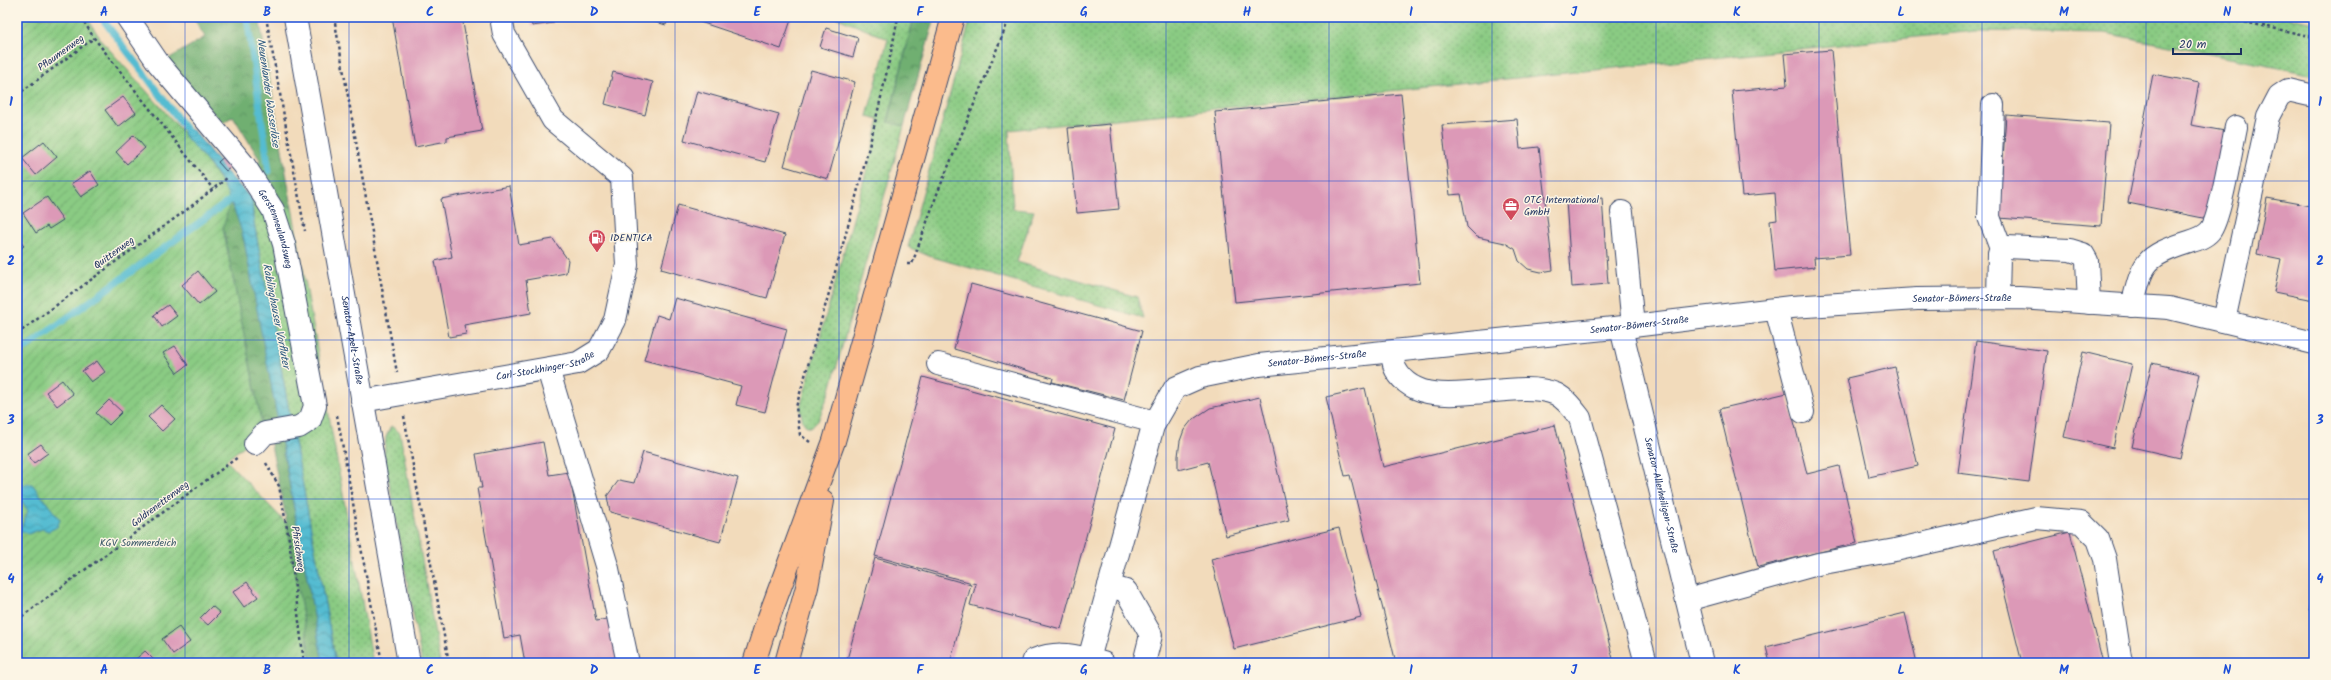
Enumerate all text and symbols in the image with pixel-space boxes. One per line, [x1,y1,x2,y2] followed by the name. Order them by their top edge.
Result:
[100,2,108,23] text: A
[263,2,271,23] text: B
[426,2,434,23] text: C
[590,2,599,23] text: D
[753,2,761,23] text: E
[916,2,924,23] text: F
[1080,2,1088,23] text: G
[1243,2,1252,23] text: H
[1409,2,1413,23] text: I
[1571,2,1578,23] text: J
[1733,2,1741,23] text: K
[1897,2,1905,23] text: L
[2059,2,2069,23] text: M
[2223,2,2232,23] text: N
[34,30,88,75] street label: Pflaumenweg
[2173,30,2241,56] scale bar
[2179,35,2207,54] text: 20 m
[251,37,285,150] water label: Neuenlander Wasserlöse
[9,92,13,113] text: 1
[2318,92,2322,113] text: 1
[254,186,297,270] street label: Gerstenneulandsweg
[1524,192,1599,220] place label: OTC International GmbH
[1501,196,1521,221] office icon: OTC International GmbH
[587,228,607,253] fuel station icon: IDENTICA
[610,230,653,246] place label: IDENTICA
[90,233,138,273] street label: Quittenweg
[7,251,15,272] text: 2
[2316,251,2324,272] text: 2
[257,262,295,372] water label: Rablinghauser Vorfluter
[1912,290,2012,307] street label: Senator-Bömers-Straße
[336,294,368,386] street label: Senator-Apelt-Straße
[1589,311,1690,338] street label: Senator-Bömers-Straße
[495,346,598,385] street label: Carl-Stockhinger-Straße
[1267,346,1368,372] street label: Senator-Bömers-Straße
[6,410,15,431] text: 3
[2315,410,2324,431] text: 3
[1640,436,1683,555] street label: Senator-Allerheiligen-Straße
[128,477,193,531] street label: Goldrenettenweg
[287,525,309,573] street label: Pfirsichweg
[100,535,176,551] park label: KGV Sommerdeich
[7,569,15,590] text: 4
[2316,569,2324,590] text: 4
[100,660,108,680] text: A
[263,660,271,680] text: B
[426,660,434,680] text: C
[590,660,599,680] text: D
[753,660,761,680] text: E
[916,660,924,680] text: F
[1080,660,1088,680] text: G
[1243,660,1252,680] text: H
[1409,660,1413,680] text: I
[1571,660,1578,680] text: J
[1733,660,1741,680] text: K
[1897,660,1905,680] text: L
[2059,660,2069,680] text: M
[2223,660,2232,680] text: N

